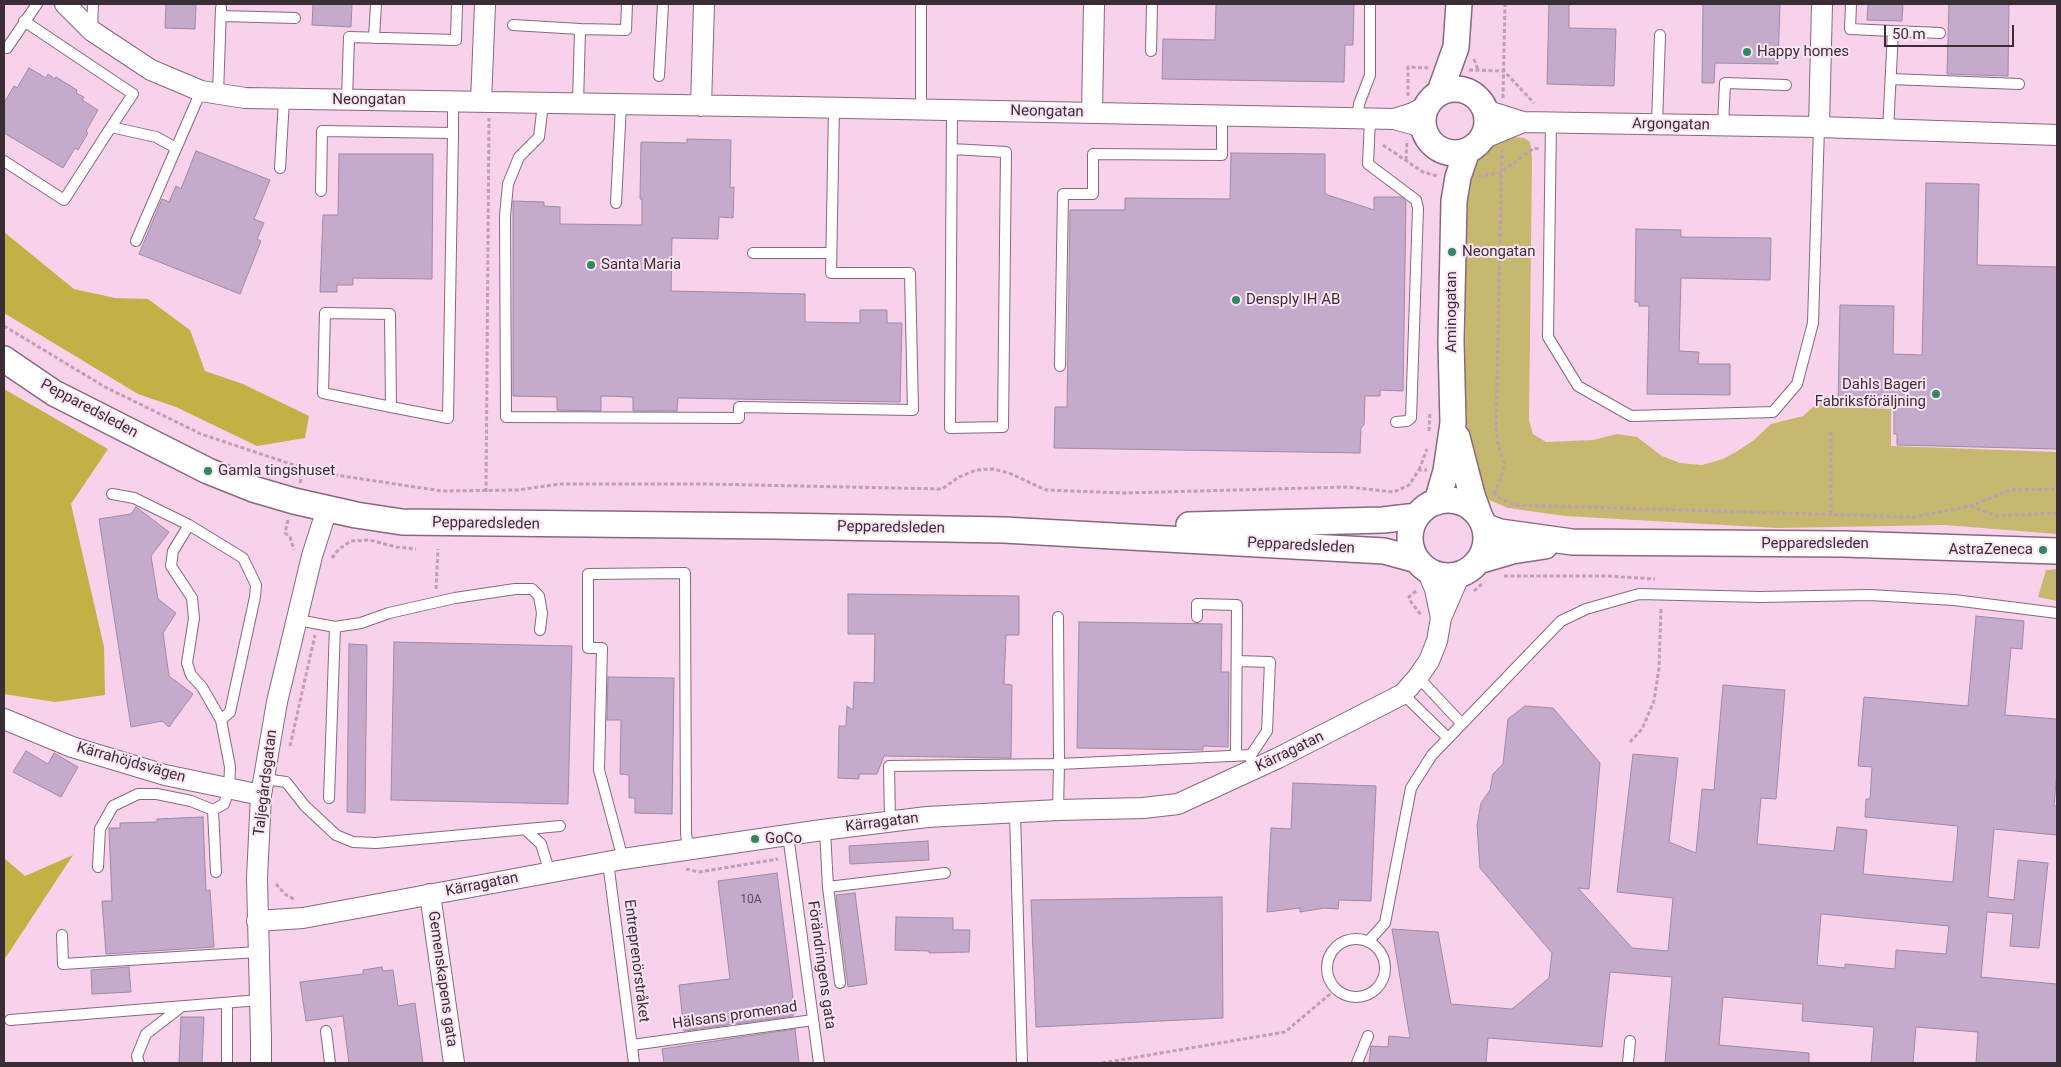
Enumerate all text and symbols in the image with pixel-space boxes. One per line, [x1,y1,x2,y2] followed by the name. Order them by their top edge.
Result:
[1886,15,2016,47] scale bar
[1892,25,1926,43] text: 50 m
[1757,43,1849,61] place label: Happy homes
[1741,46,1753,58] marker: Happy homes
[332,91,406,109] street label: Neongatan
[1010,102,1084,122] street label: Neongatan
[1632,115,1710,135] street label: Argongatan
[1462,243,1535,261] place label: Neongatan
[1446,246,1458,258] marker: Neongatan
[601,256,681,274] place label: Santa Maria
[585,259,597,271] marker: Santa Maria
[1443,271,1461,353] street label: Aminogatan
[1246,291,1340,309] place label: Densply IH AB
[1230,294,1242,306] marker: Densply IH AB
[37,376,141,442] street label: Pepparedsleden
[1815,376,1926,411] place label: Dahls Bageri Fabriksföräljning
[1930,388,1942,400] marker: Dahls Bageri Fabriksföräljning
[218,462,335,480] place label: Gamla tingshuset
[202,465,214,477] marker: Gamla tingshuset
[432,514,540,534] street label: Pepparedsleden
[837,518,945,538] street label: Pepparedsleden
[1247,534,1355,558] street label: Pepparedsleden
[1761,535,1869,553] street label: Pepparedsleden
[1949,541,2033,559] place label: AstraZeneca
[2037,544,2049,556] marker: AstraZeneca
[1253,728,1327,776] street label: Kärragatan
[251,729,281,837] street label: Taljegårdsgatan
[75,739,187,787] street label: Kärrahöjdsvägen
[844,810,920,836] street label: Kärragatan
[765,830,802,848] place label: GoCo
[749,833,761,845] marker: GoCo
[444,869,520,901] street label: Kärragatan
[740,893,762,907] house number: 10A
[620,898,652,1024] street label: Entreprenörstråket
[803,900,839,1030] street label: Förändringens gata
[424,910,460,1048] street label: Gemenskapens gata
[671,998,799,1034] street label: Hälsans promenad

